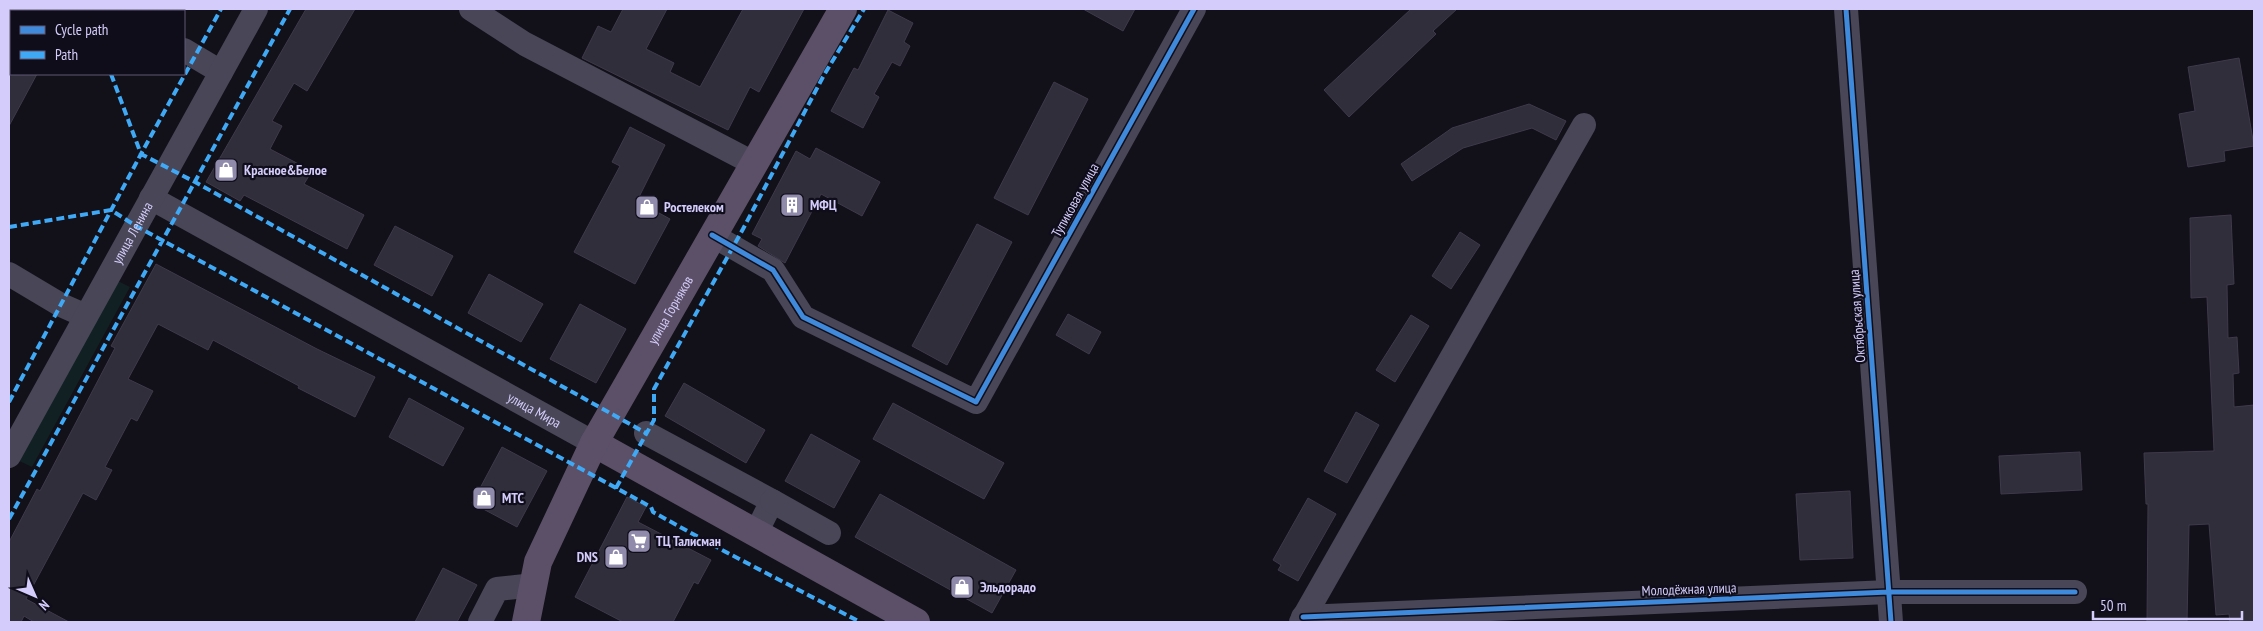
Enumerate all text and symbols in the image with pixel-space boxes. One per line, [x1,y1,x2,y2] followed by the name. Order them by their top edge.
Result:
[10,10,185,75] legend
[55,20,108,39] text: Cycle path
[55,45,78,64] text: Path
[213,157,239,183] shop icon: Красное&Белое
[1047,160,1103,240] street label: Тупиковая улица
[244,161,327,179] place label: Красное&Белое
[779,192,805,218] building icon: МФЦ
[634,194,660,220] shop icon: Ростелеком
[810,196,837,214] place label: МФЦ
[108,198,157,267] street label: улица Ленина
[664,198,724,216] place label: Ростелеком
[1845,269,1869,363] street label: Октябрьская улица
[644,272,697,348] street label: улица Горняков
[504,388,564,432] street label: улица Мира
[471,485,497,511] shop icon: МТС
[502,489,525,507] place label: МТС
[626,528,652,554] supermarket icon: ТЦ Талисман
[656,532,721,550] place label: ТЦ Талисман
[603,544,629,570] shop icon: DNS
[577,548,598,566] place label: DNS
[10,571,60,621] north arrow
[949,574,975,600] shop icon: Эльдорадо
[980,578,1036,596] place label: Эльдорадо
[1641,578,1737,600] street label: Молодёжная улица
[2093,588,2242,620] scale bar
[35,596,53,614] text: N
[2100,596,2126,615] text: 50 m

